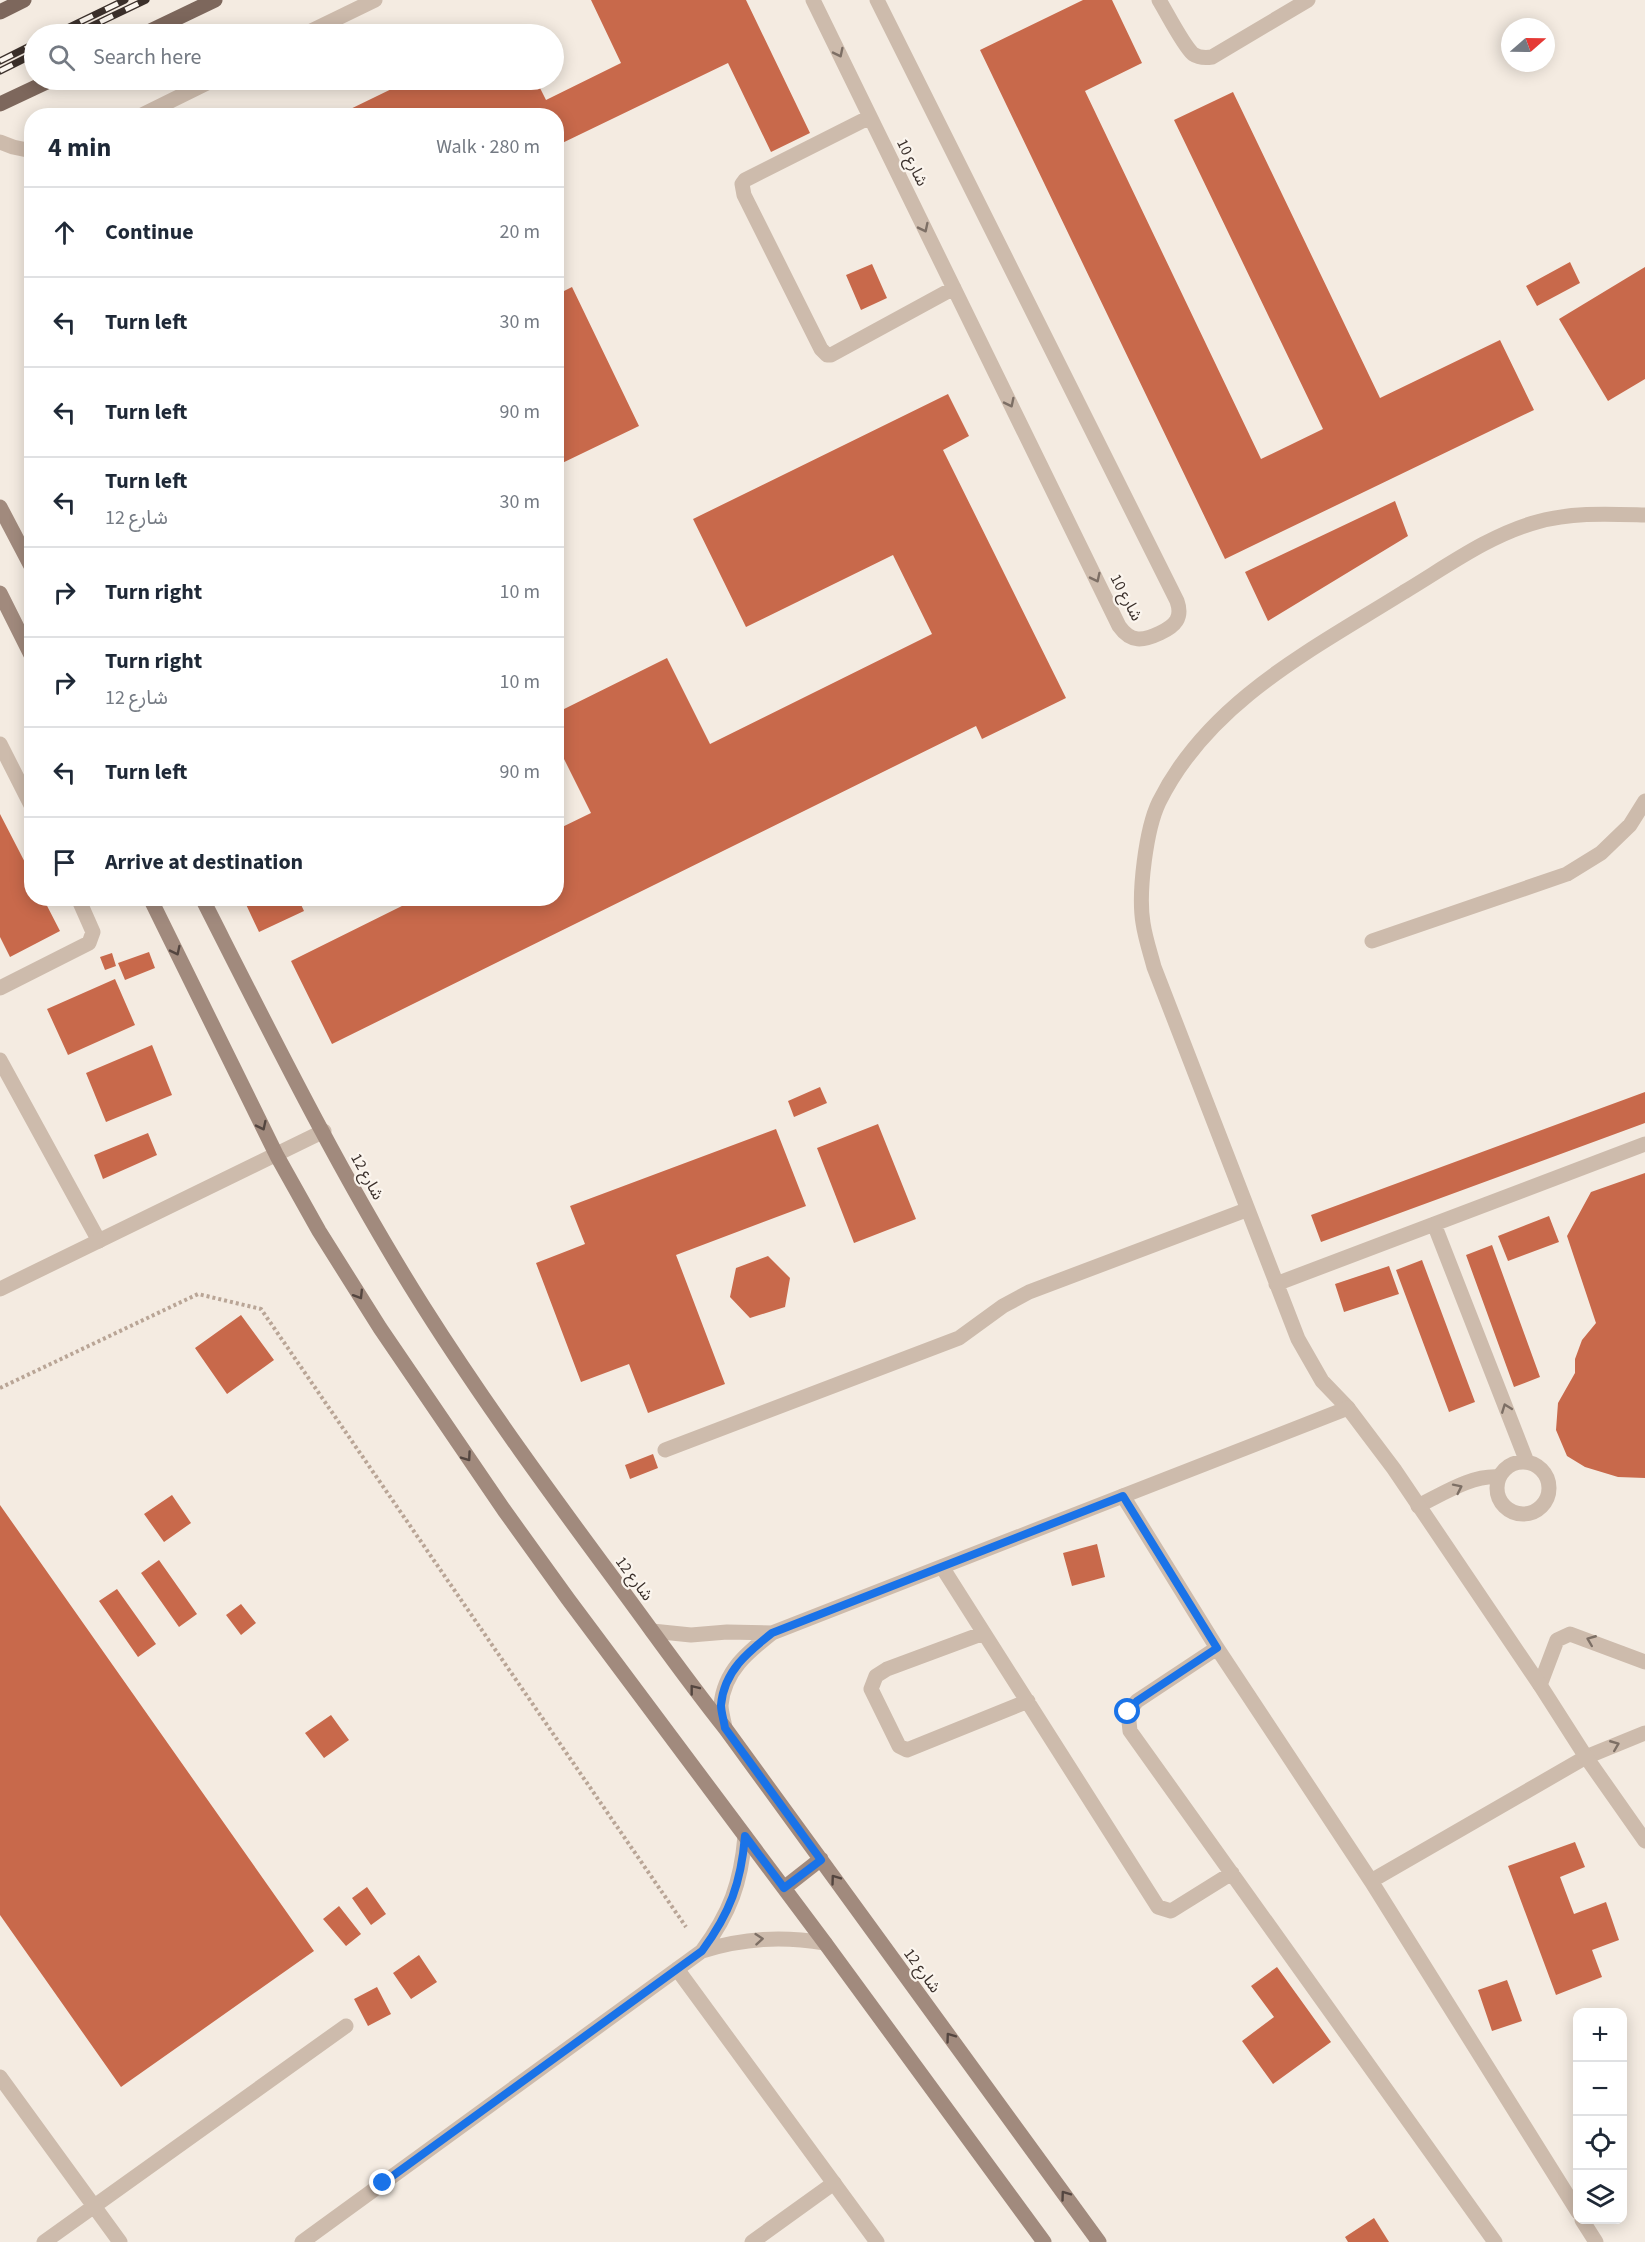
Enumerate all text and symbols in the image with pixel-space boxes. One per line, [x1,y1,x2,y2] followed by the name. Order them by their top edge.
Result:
[1501,18,1555,72] north arrow
[24,24,564,90] search box
[45,41,78,74] icon: search
[93,41,201,73] text: Search here
[831,46,843,57] one-way arrow
[48,129,111,166] text: 4 min
[436,133,540,161] text: Walk · 280 m
[890,135,933,190] street label: شارع 10
[48,216,81,249] icon: ahead
[105,216,194,248] text: Continue
[500,218,540,246] text: 20 m
[917,221,929,232] one-way arrow
[48,306,81,339] icon: left
[105,306,187,338] text: Turn left
[500,308,540,336] text: 30 m
[48,396,81,429] icon: left
[105,396,187,428] text: Turn left
[1003,396,1014,407] one-way arrow
[500,398,540,426] text: 90 m
[105,465,187,497] text: Turn left
[48,486,81,519] icon: left
[500,488,540,516] text: 30 m
[105,504,168,532] text: شارع 12
[1104,570,1148,625] street label: شارع 10
[1088,572,1100,583] one-way arrow
[48,576,81,609] icon: right
[105,576,202,608] text: Turn right
[500,578,540,606] text: 10 m
[105,645,202,677] text: Turn right
[48,666,81,699] icon: right
[500,668,540,696] text: 10 m
[105,684,168,712] text: شارع 12
[48,756,81,789] icon: left
[105,756,187,788] text: Turn left
[500,758,540,786] text: 90 m
[48,846,81,879] icon: arrive
[105,846,303,878] text: Arrive at destination
[169,945,180,955] one-way arrow
[255,1119,267,1130] one-way arrow
[344,1149,389,1204] street label: شارع 12
[352,1288,363,1299] one-way arrow
[1501,1403,1513,1414] one-way arrow
[460,1451,471,1462] one-way arrow
[1451,1483,1462,1495] one-way arrow
[609,1552,658,1606] street label: شارع 12
[1586,1635,1597,1647] one-way arrow
[690,1685,701,1696] one-way arrow
[1114,1698,1140,1724] route start
[1609,1740,1620,1752] one-way arrow
[831,1875,842,1886] one-way arrow
[755,1933,764,1946] one-way arrow
[898,1944,946,1998] street label: شارع 12
[1573,2008,1627,2224] map controls
[1573,2008,1627,2062] button: +
[946,2033,957,2044] one-way arrow
[1573,2062,1627,2116] button: −
[1573,2116,1627,2170] button: locate
[369,2169,395,2195] route end
[1573,2170,1627,2224] button: layers
[1061,2190,1072,2201] one-way arrow

